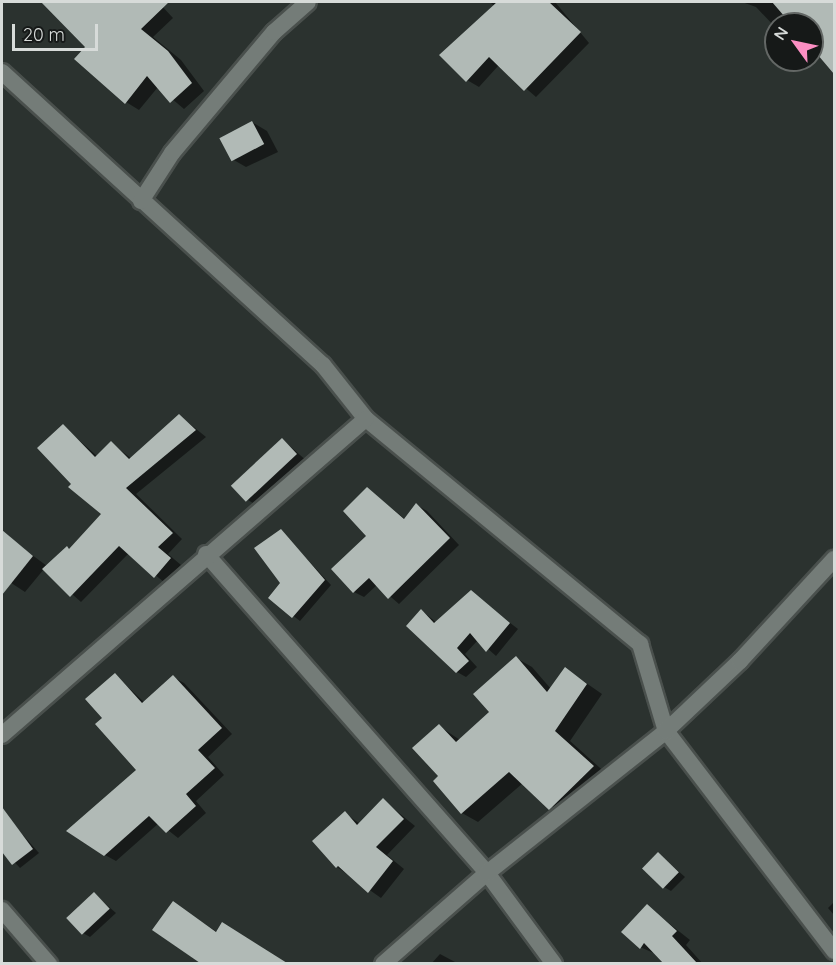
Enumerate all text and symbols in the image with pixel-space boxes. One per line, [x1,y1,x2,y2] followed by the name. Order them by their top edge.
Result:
[15,12,100,50] scale bar
[764,12,824,72] north arrow
[23,23,65,46] text: 20 m
[769,23,792,44] text: N

